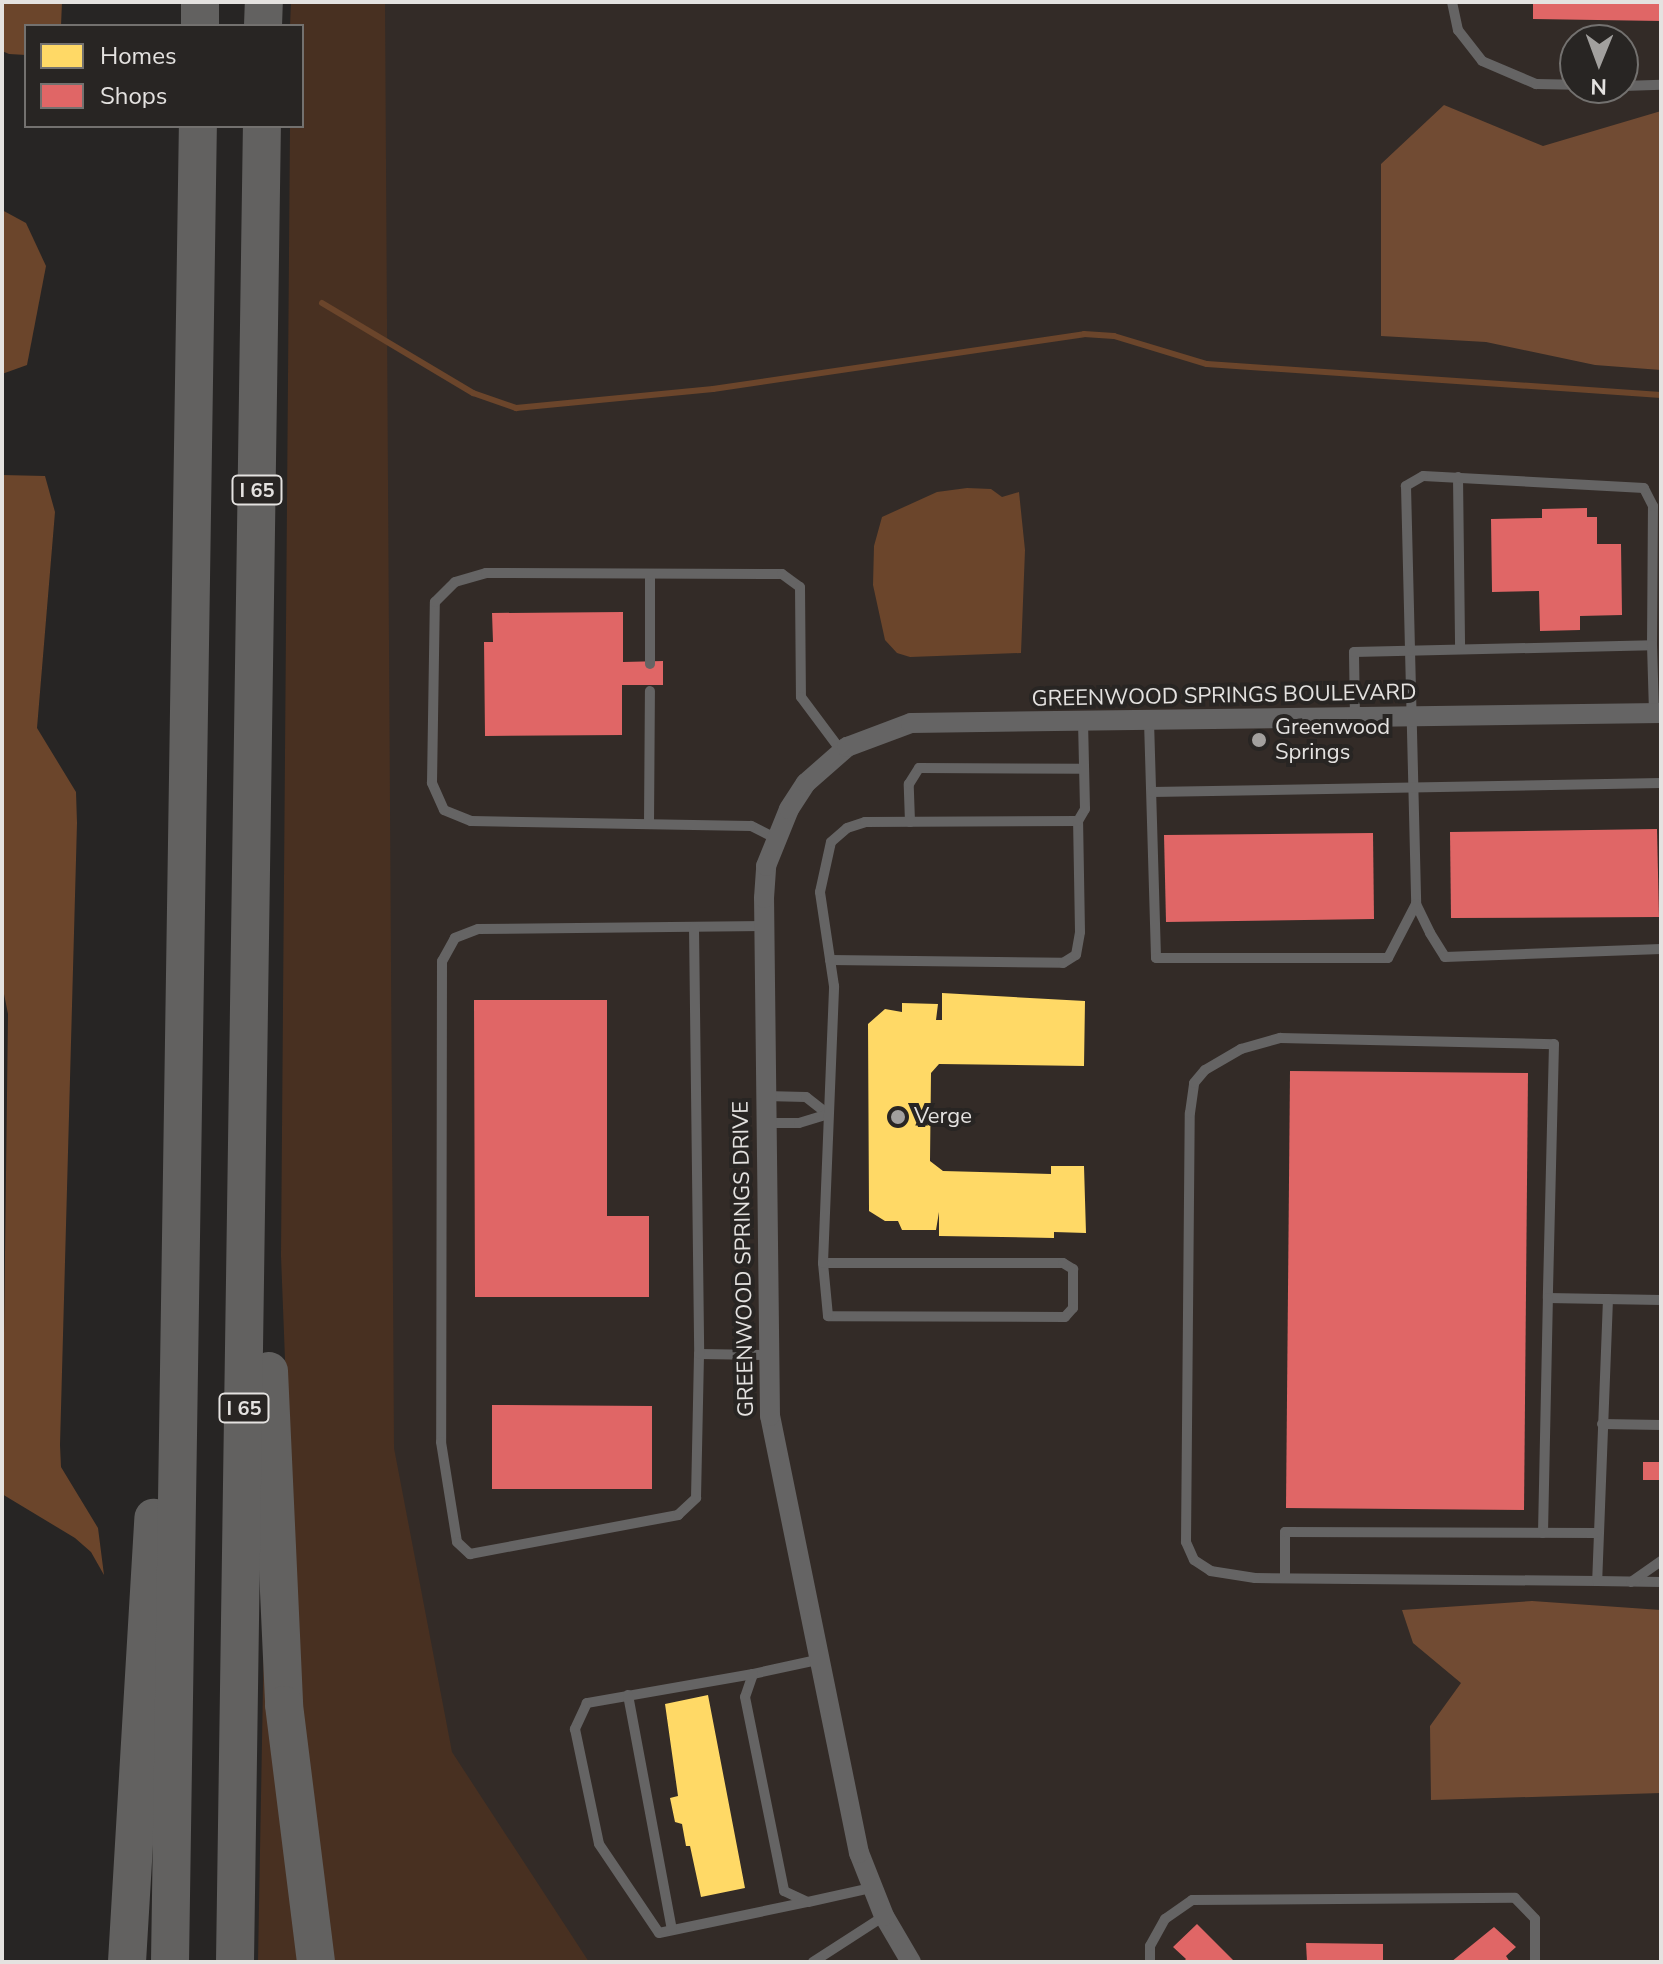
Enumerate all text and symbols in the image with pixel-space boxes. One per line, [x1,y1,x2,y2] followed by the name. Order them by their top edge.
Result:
[24,24,304,128] legend
[1559,24,1639,104] north arrow
[100,40,176,72] text: Homes
[1590,71,1607,101] text: N
[100,80,167,112] text: Shops
[231,474,283,506] road number: I 65
[1031,679,1417,713] street label: GREENWOOD SPRINGS BOULEVARD
[1275,714,1390,766] place label: Greenwood Springs
[1250,731,1268,749] marker: Greenwood Springs
[728,1101,760,1417] street label: GREENWOOD SPRINGS DRIVE
[914,1104,972,1130] place label: Verge
[889,1108,907,1126] marker: Verge
[218,1392,270,1424] road number: I 65

